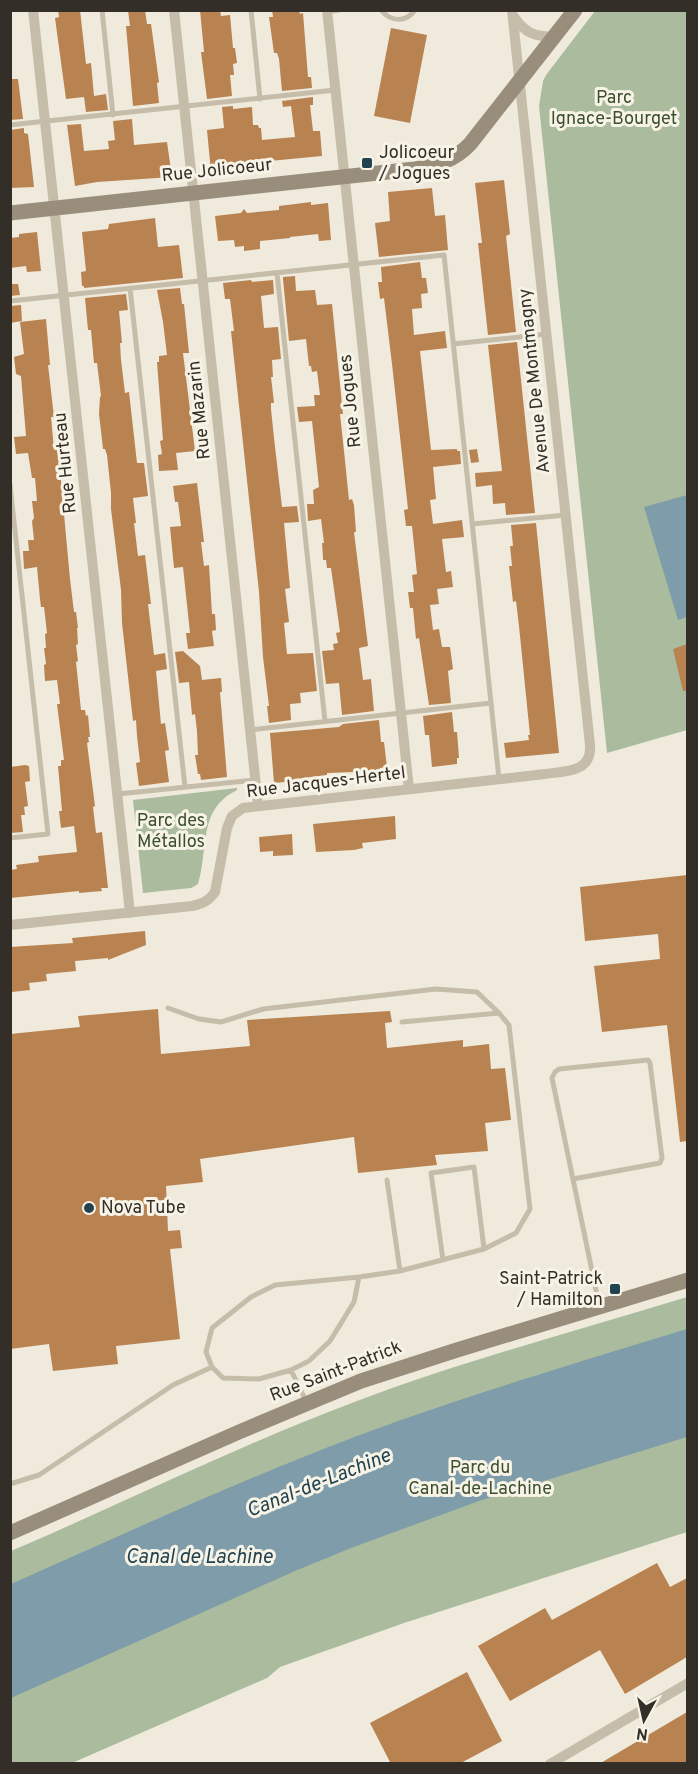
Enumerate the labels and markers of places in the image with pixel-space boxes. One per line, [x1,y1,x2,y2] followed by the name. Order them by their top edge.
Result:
[378,142,455,186] place label: Jolicoeur / Jogues
[360,156,374,170] marker: Jolicoeur / Jogues
[101,1197,186,1220] place label: Nova Tube
[82,1201,96,1215] marker: Nova Tube
[499,1268,603,1312] place label: Saint-Patrick / Hamilton
[608,1282,622,1296] marker: Saint-Patrick / Hamilton

